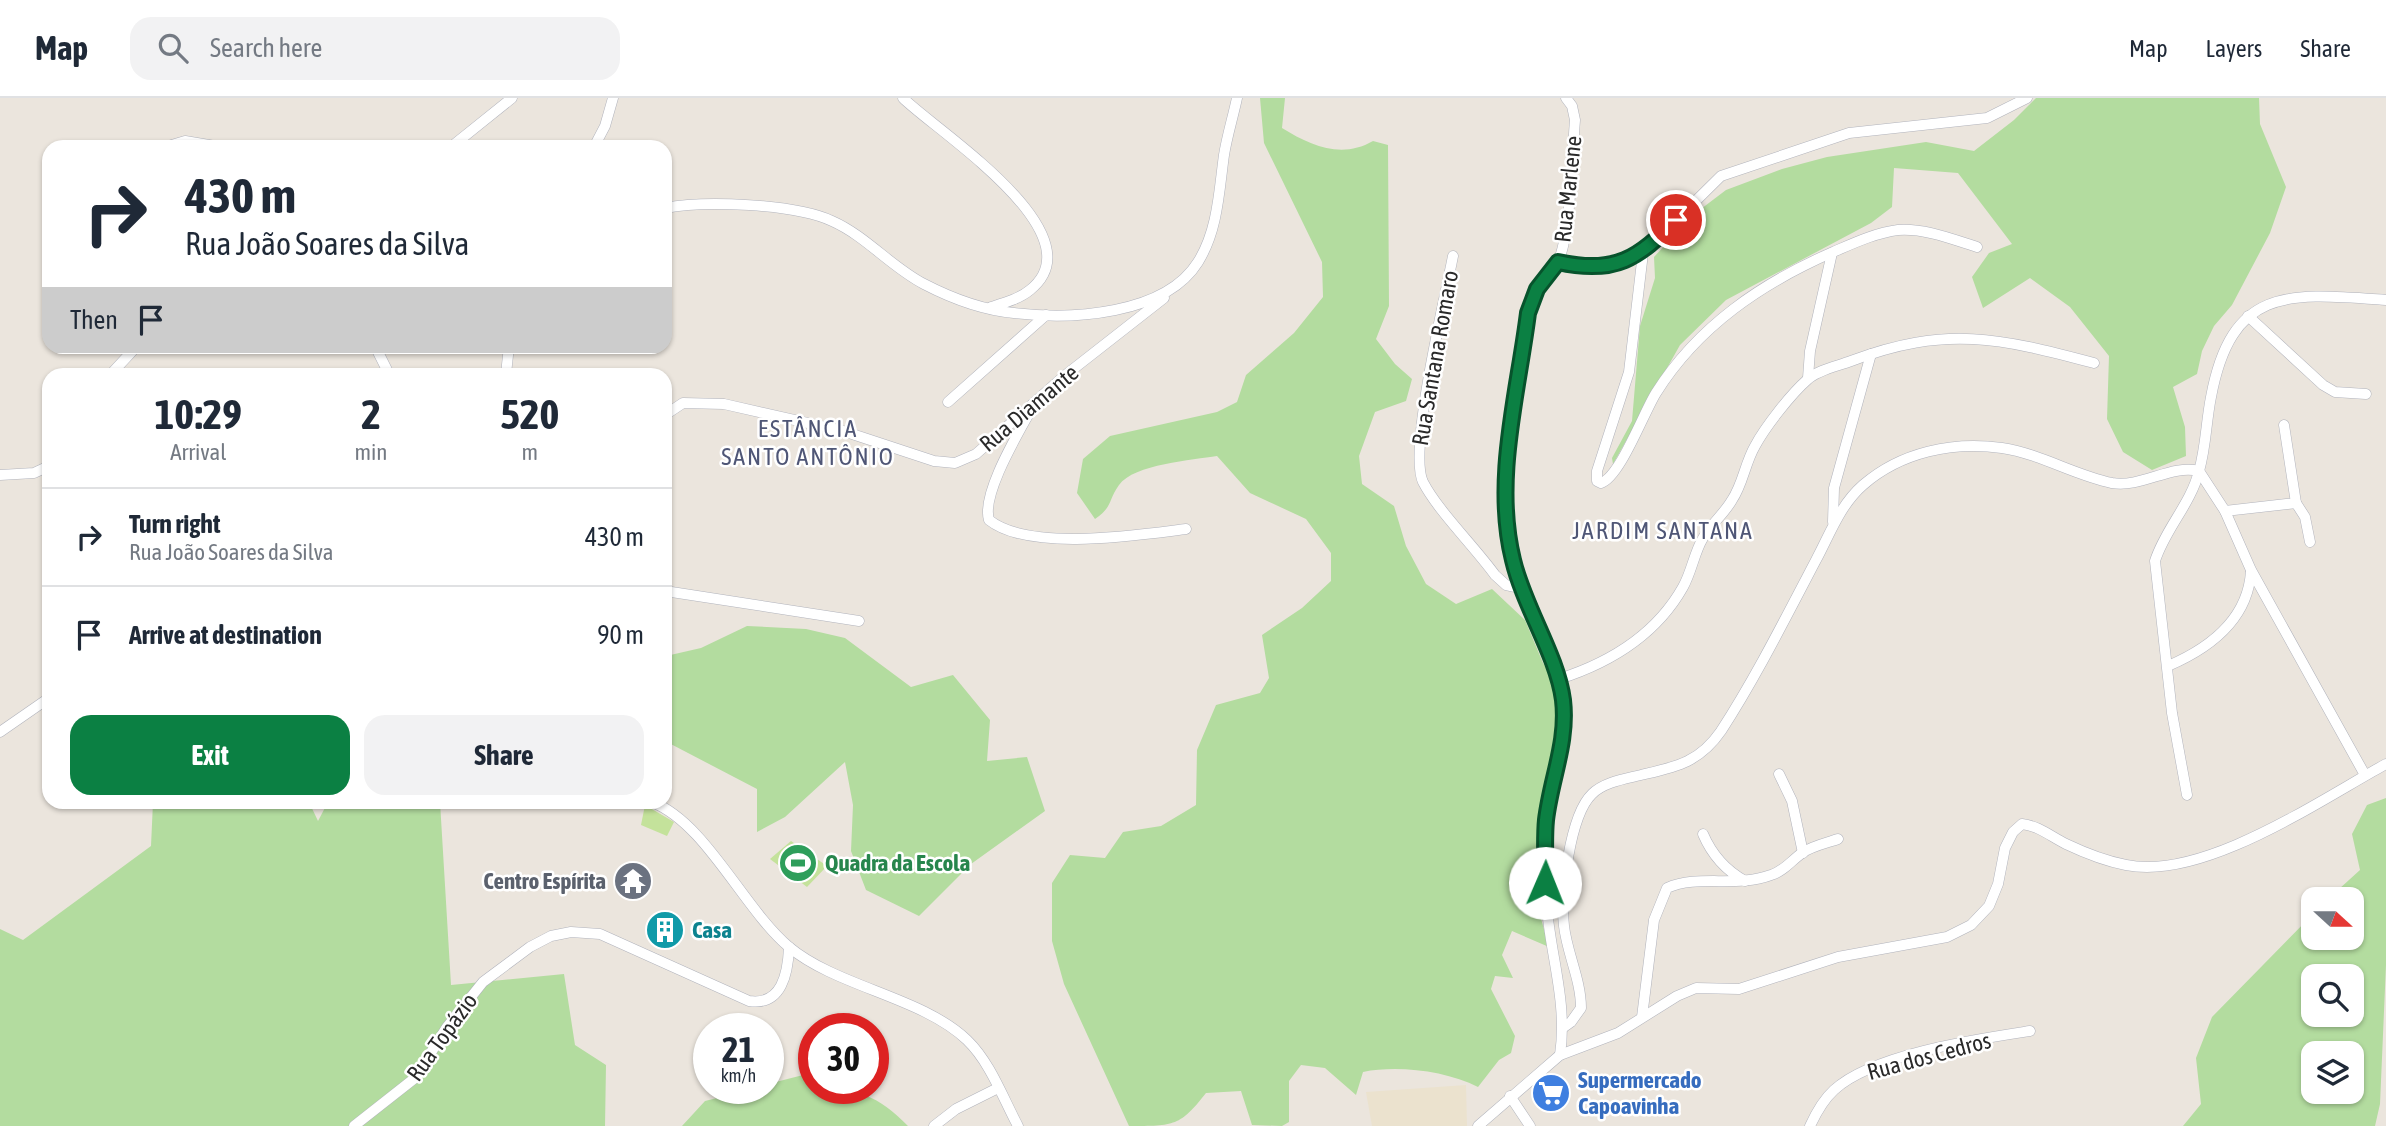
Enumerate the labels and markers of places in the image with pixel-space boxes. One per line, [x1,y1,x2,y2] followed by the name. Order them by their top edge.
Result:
[1646,190,1706,250] pin
[777,842,819,884] sports icon: Quadra da Escola
[825,850,970,876] place label: Quadra da Escola
[612,860,654,902] temple icon: Centro Espírita
[483,868,606,894] place label: Centro Espírita
[644,909,686,951] building icon: Casa
[692,917,732,943] place label: Casa
[1578,1067,1702,1119] place label: Supermercado Capoavinha
[1530,1072,1572,1114] supermarket icon: Supermercado Capoavinha

